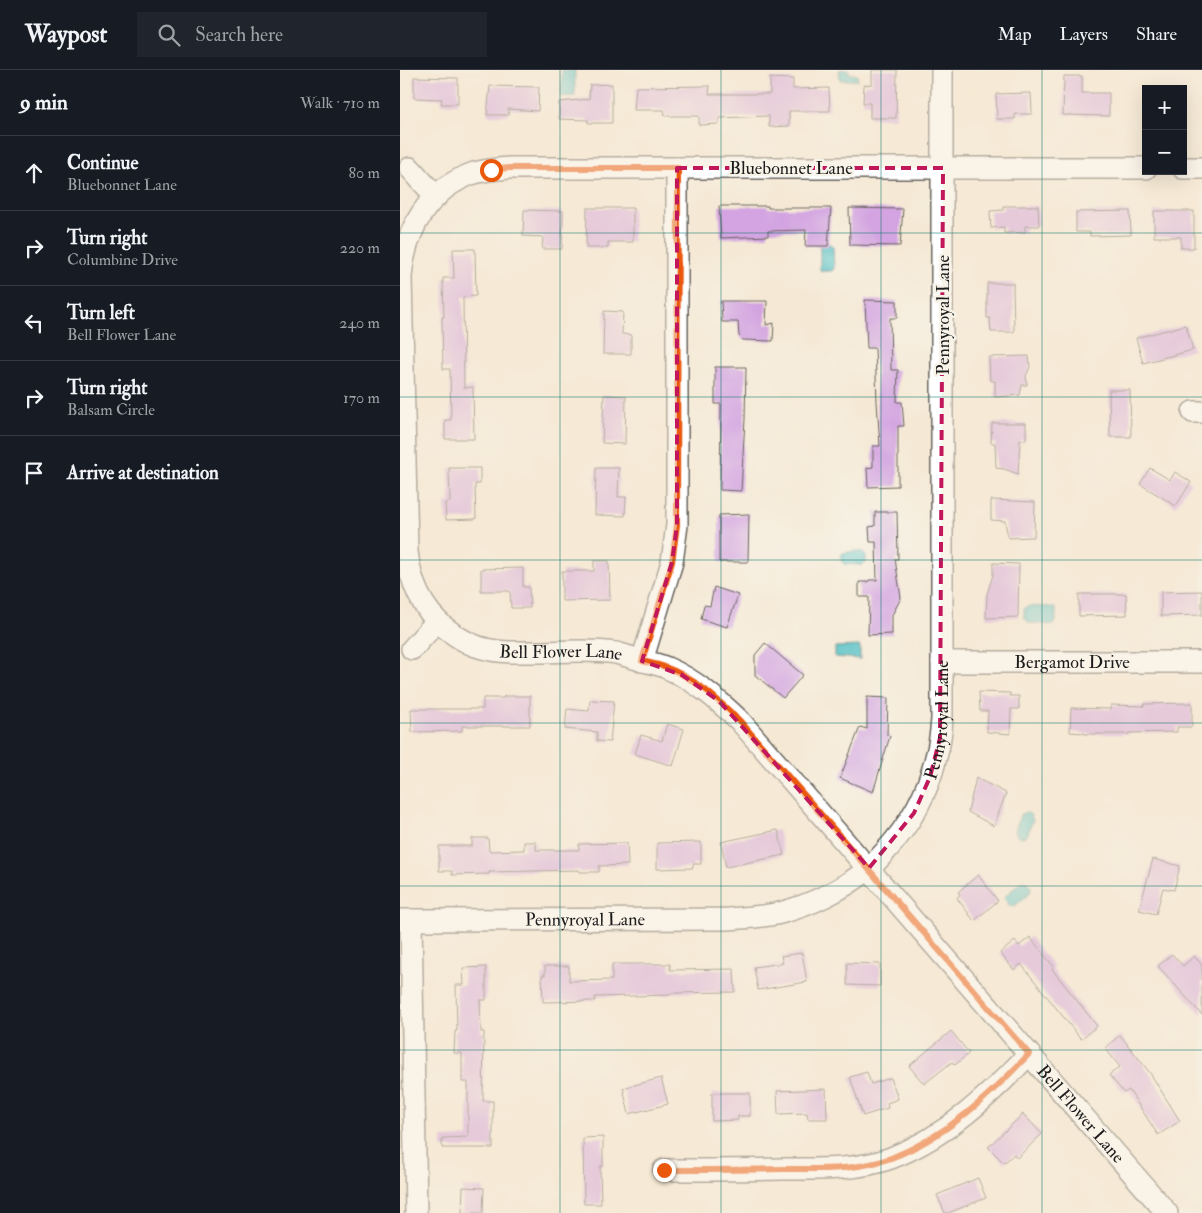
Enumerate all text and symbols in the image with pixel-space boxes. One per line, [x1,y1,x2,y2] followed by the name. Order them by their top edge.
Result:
[137,12,487,57] search box
[25,19,107,50] text: Waypost
[155,21,183,49] icon: search
[195,23,283,47] text: Search here
[998,23,1032,46] text: Map
[1060,23,1108,46] text: Layers
[1136,23,1177,46] text: Share
[1142,85,1187,175] map controls
[1142,85,1187,130] button: +
[20,89,68,116] text: 9 min
[300,93,380,113] text: Walk · 710 m
[1142,130,1187,175] button: −
[67,151,138,175] text: Continue
[729,157,853,180] street label: Bluebonnet Lane
[20,159,48,187] icon: ahead
[480,159,503,182] route start
[349,163,380,183] text: 80 m
[67,175,177,195] text: Bluebonnet Lane
[67,226,147,250] text: Turn right
[20,234,48,262] icon: right
[340,238,380,258] text: 220 m
[67,250,178,270] text: Columbine Drive
[932,255,955,375] street label: Pennyroyal Lane
[67,301,135,325] text: Turn left
[20,309,48,337] icon: left
[339,313,380,333] text: 240 m
[67,325,176,345] text: Bell Flower Lane
[67,376,147,400] text: Turn right
[20,384,48,412] icon: right
[343,388,380,408] text: 170 m
[67,400,155,420] text: Balsam Circle
[20,459,48,487] icon: arrive
[67,461,219,485] text: Arrive at destination
[499,640,625,666] street label: Bell Flower Lane
[1014,651,1130,674] street label: Bergamot Drive
[919,660,954,782] street label: Pennyroyal Lane
[525,908,646,932] street label: Pennyroyal Lane
[1031,1060,1130,1168] street label: Bell Flower Lane
[653,1159,676,1182] route end

